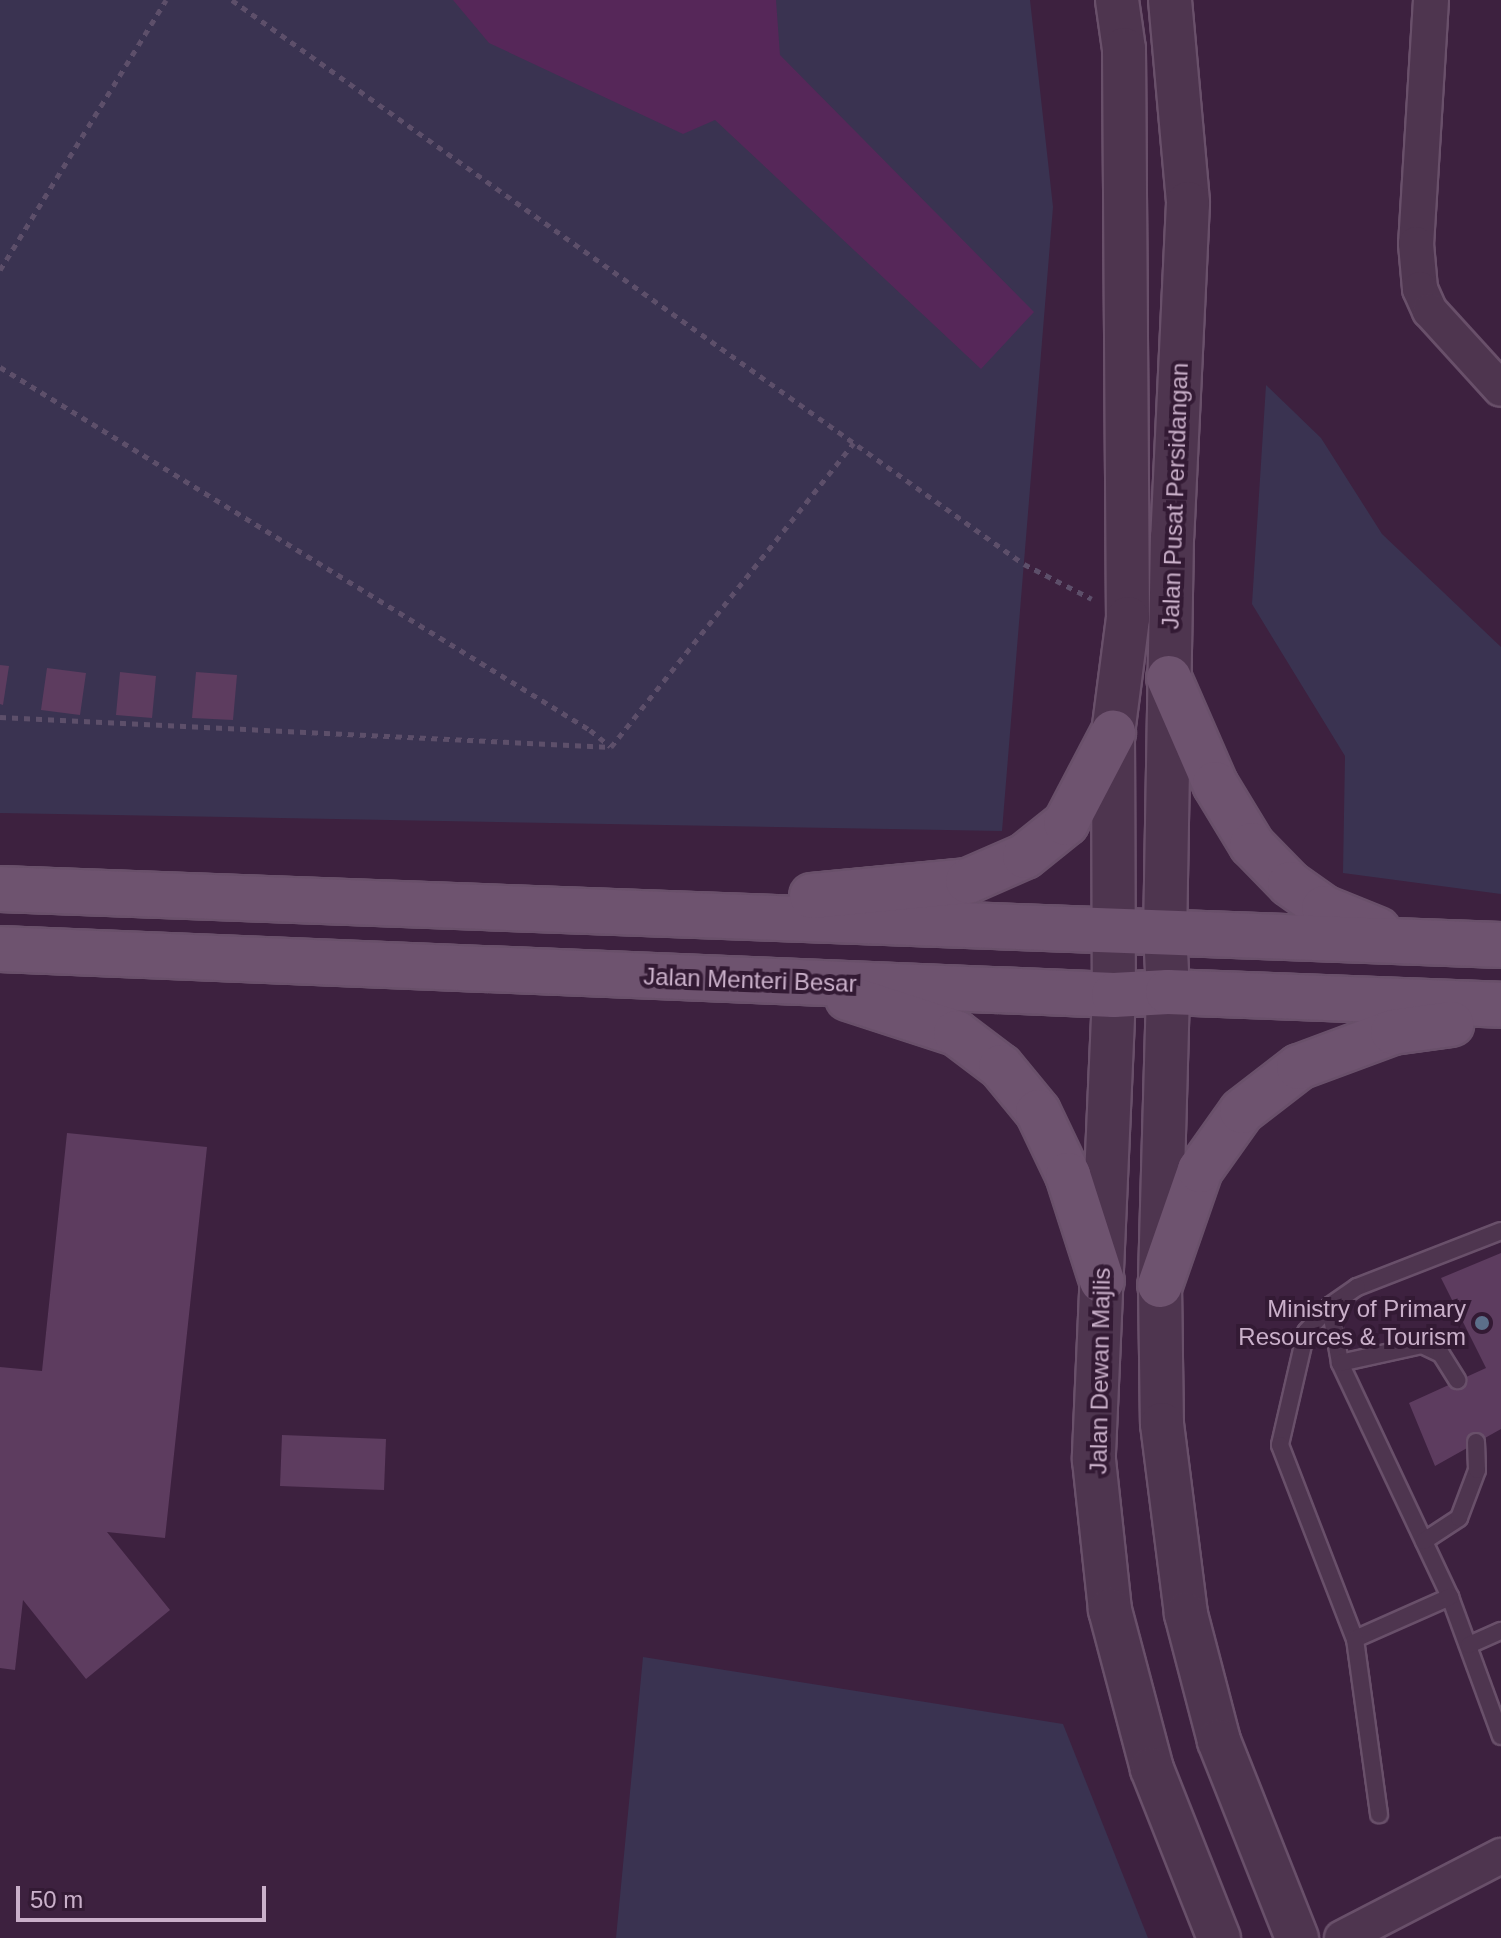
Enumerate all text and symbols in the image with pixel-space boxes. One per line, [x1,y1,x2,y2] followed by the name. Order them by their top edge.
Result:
[1156,362,1194,630] street label: Jalan Pusat Persidangan
[643,962,857,998] street label: Jalan Menteri Besar
[1084,1267,1116,1475] street label: Jalan Dewan Majlis
[1238,1295,1466,1351] place label: Ministry of Primary Resources & Tourism
[1473,1314,1491,1332] marker: Ministry of Primary Resources & Tourism
[20,1870,270,1920] scale bar
[30,1886,83,1913] text: 50 m

